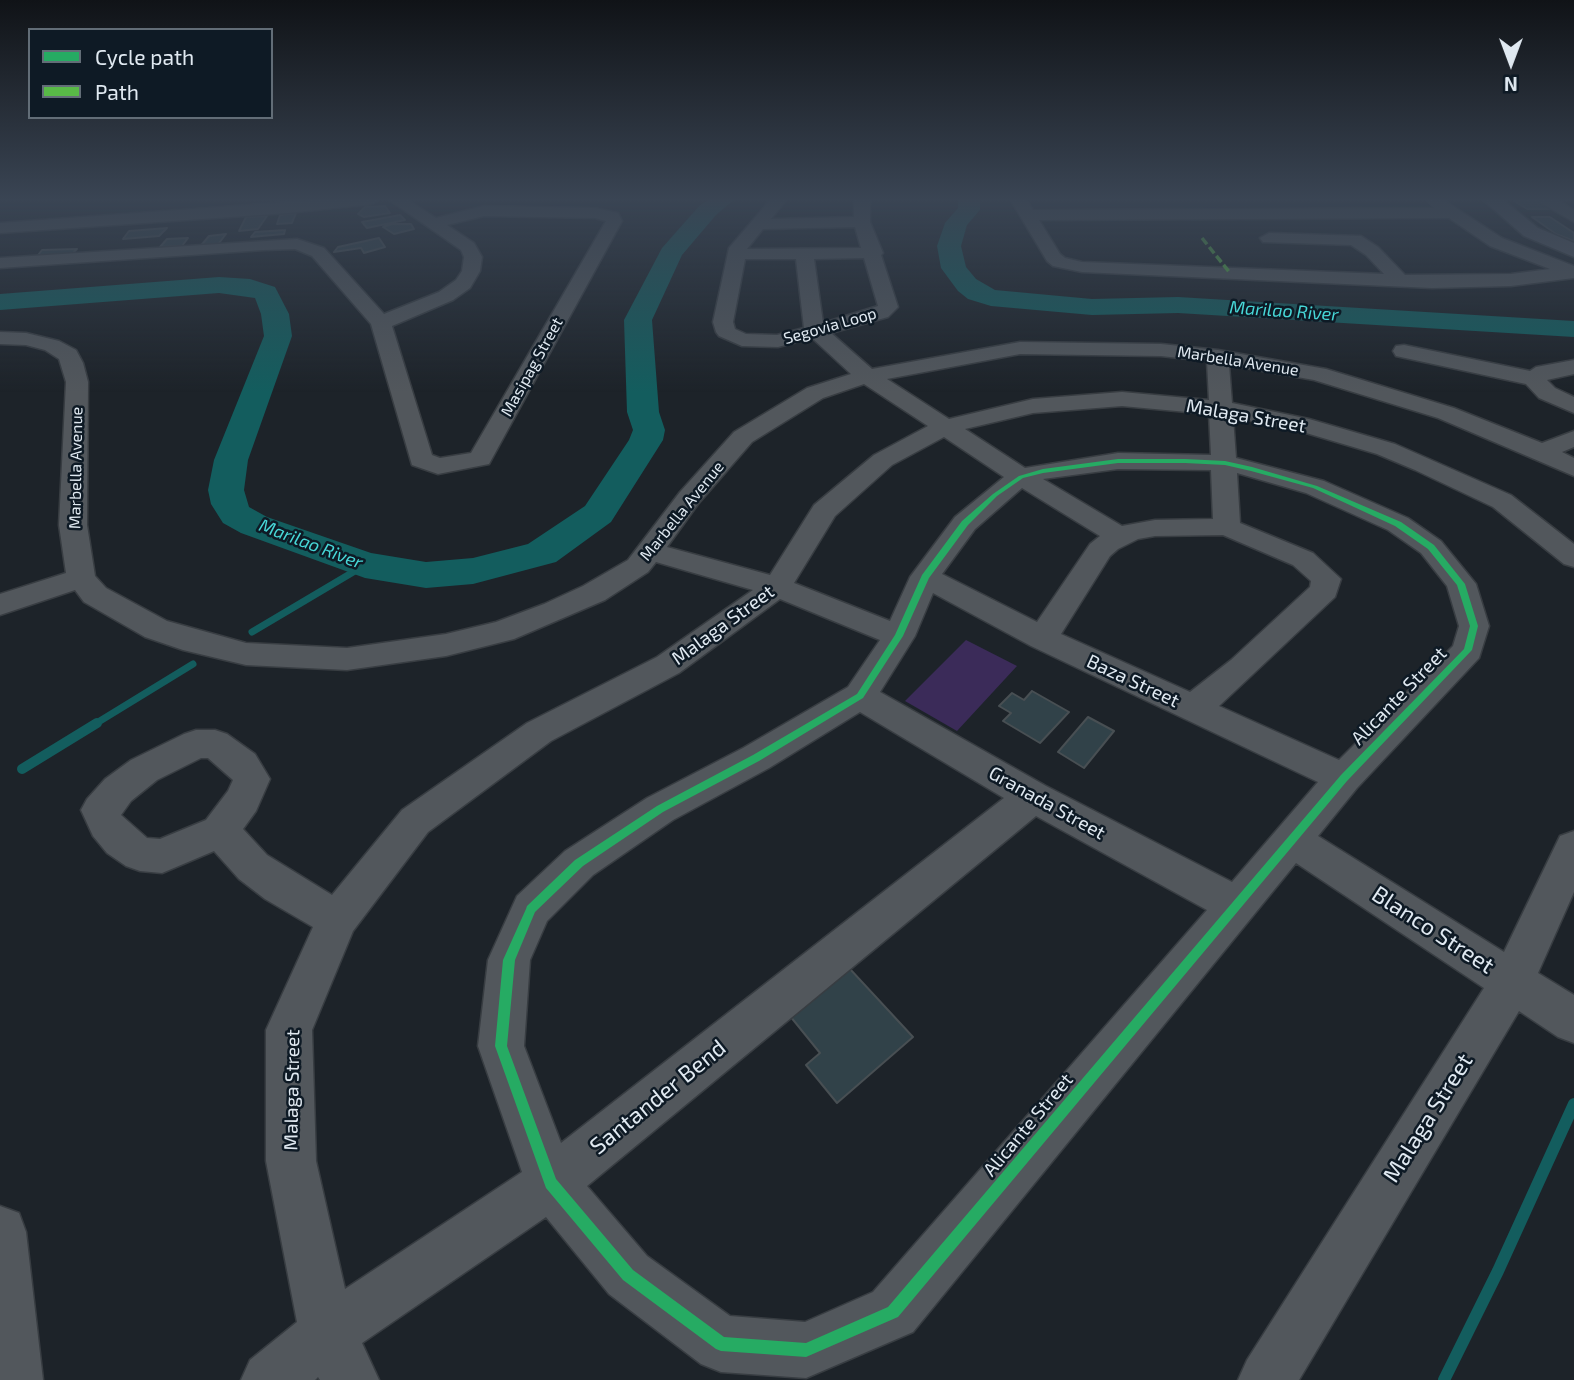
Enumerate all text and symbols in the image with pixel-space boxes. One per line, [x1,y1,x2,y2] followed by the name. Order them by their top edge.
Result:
[28,28,273,119] legend
[1476,28,1546,98] north arrow
[95,44,194,69] text: Cycle path
[1504,73,1518,96] text: N
[95,79,139,104] text: Path
[1229,296,1339,326] water label: Marilao River
[781,304,879,348] street label: Segovia Loop
[497,314,567,420] street label: Masipag Street
[1176,342,1300,380] street label: Marbella Avenue
[1184,394,1308,438] street label: Malaga Street
[65,407,87,529] street label: Marbella Avenue
[636,457,728,565] street label: Marbella Avenue
[256,514,366,574] water label: Marilao River
[667,580,779,670] street label: Malaga Street
[1347,642,1451,750] street label: Alicante Street
[1083,650,1183,712] street label: Baza Street
[985,762,1109,844] street label: Granada Street
[1367,880,1499,980] street label: Blanco Street
[280,1029,304,1151] street label: Malaga Street
[585,1034,731,1160] street label: Santander Bend
[1377,1049,1479,1187] street label: Malaga Street
[978,1069,1078,1181] street label: Alicante Street

